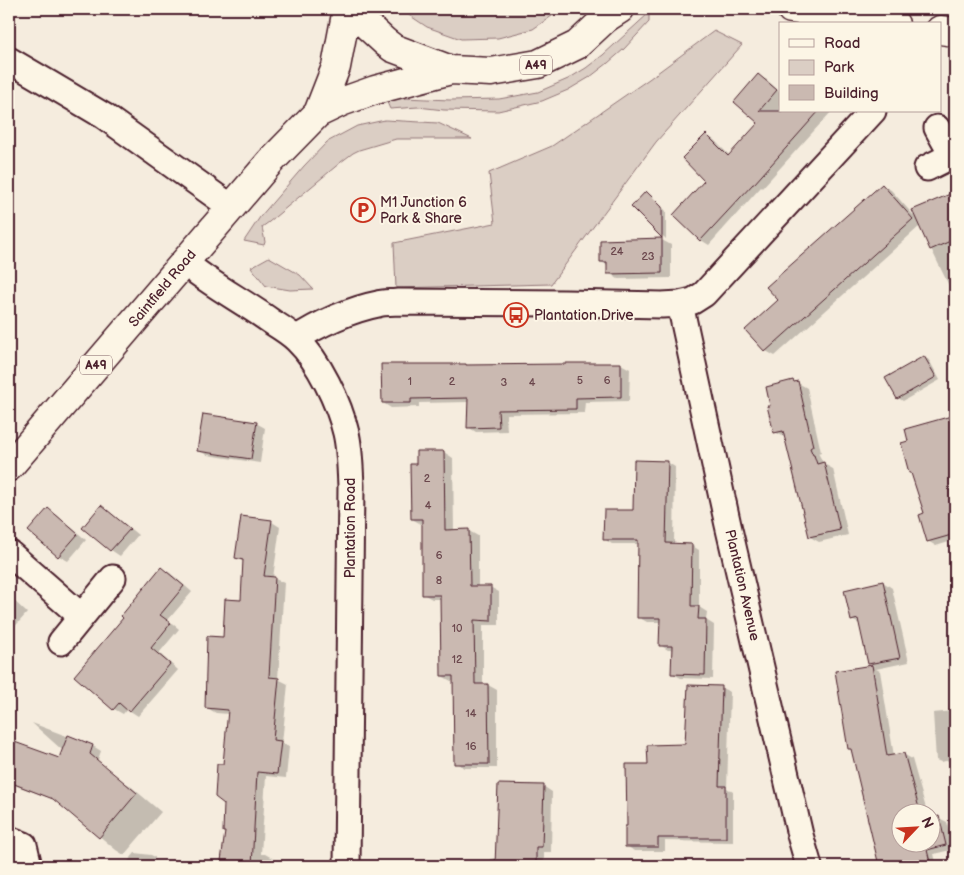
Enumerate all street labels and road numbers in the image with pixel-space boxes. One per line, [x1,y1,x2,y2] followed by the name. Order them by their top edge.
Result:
[520,56,552,74] road number: A49
[125,246,200,330] street label: Saintfield Road
[80,356,112,374] road number: A49
[342,478,359,578] street label: Plantation Road
[721,528,764,642] street label: Plantation Avenue

